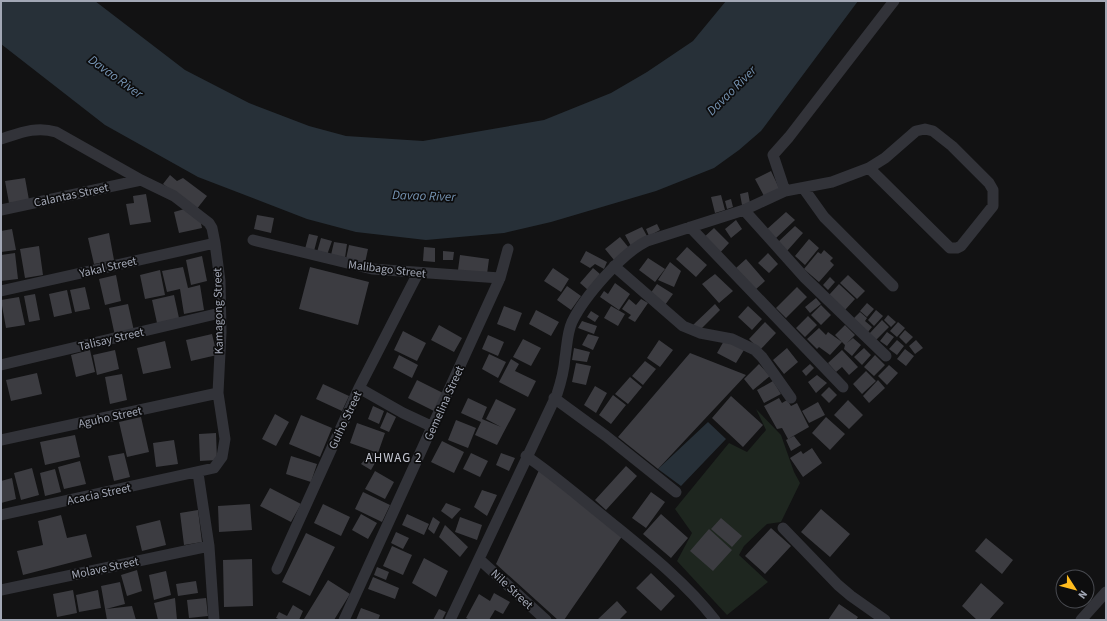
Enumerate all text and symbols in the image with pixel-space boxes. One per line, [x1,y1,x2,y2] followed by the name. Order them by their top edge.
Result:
[84,51,147,103] water label: Davao River
[703,62,761,120] water label: Davao River
[32,179,110,212] street label: Calantas Street
[392,186,457,206] water label: Davao River
[77,253,138,283] street label: Yakal Street
[347,256,427,283] street label: Malibago Street
[209,268,228,354] street label: Kamagong Street
[77,324,146,355] street label: Talisay Street
[420,363,469,443] street label: Gemelina Street
[325,388,366,452] street label: Guiho Street
[77,402,143,433] street label: Aguho Street
[366,449,422,467] district label: AHWAG 2
[66,479,133,510] street label: Acacia Street
[70,553,140,584] street label: Molave Street
[487,565,537,613] street label: Nile Street
[1055,569,1095,609] north arrow
[1074,587,1091,602] text: N

